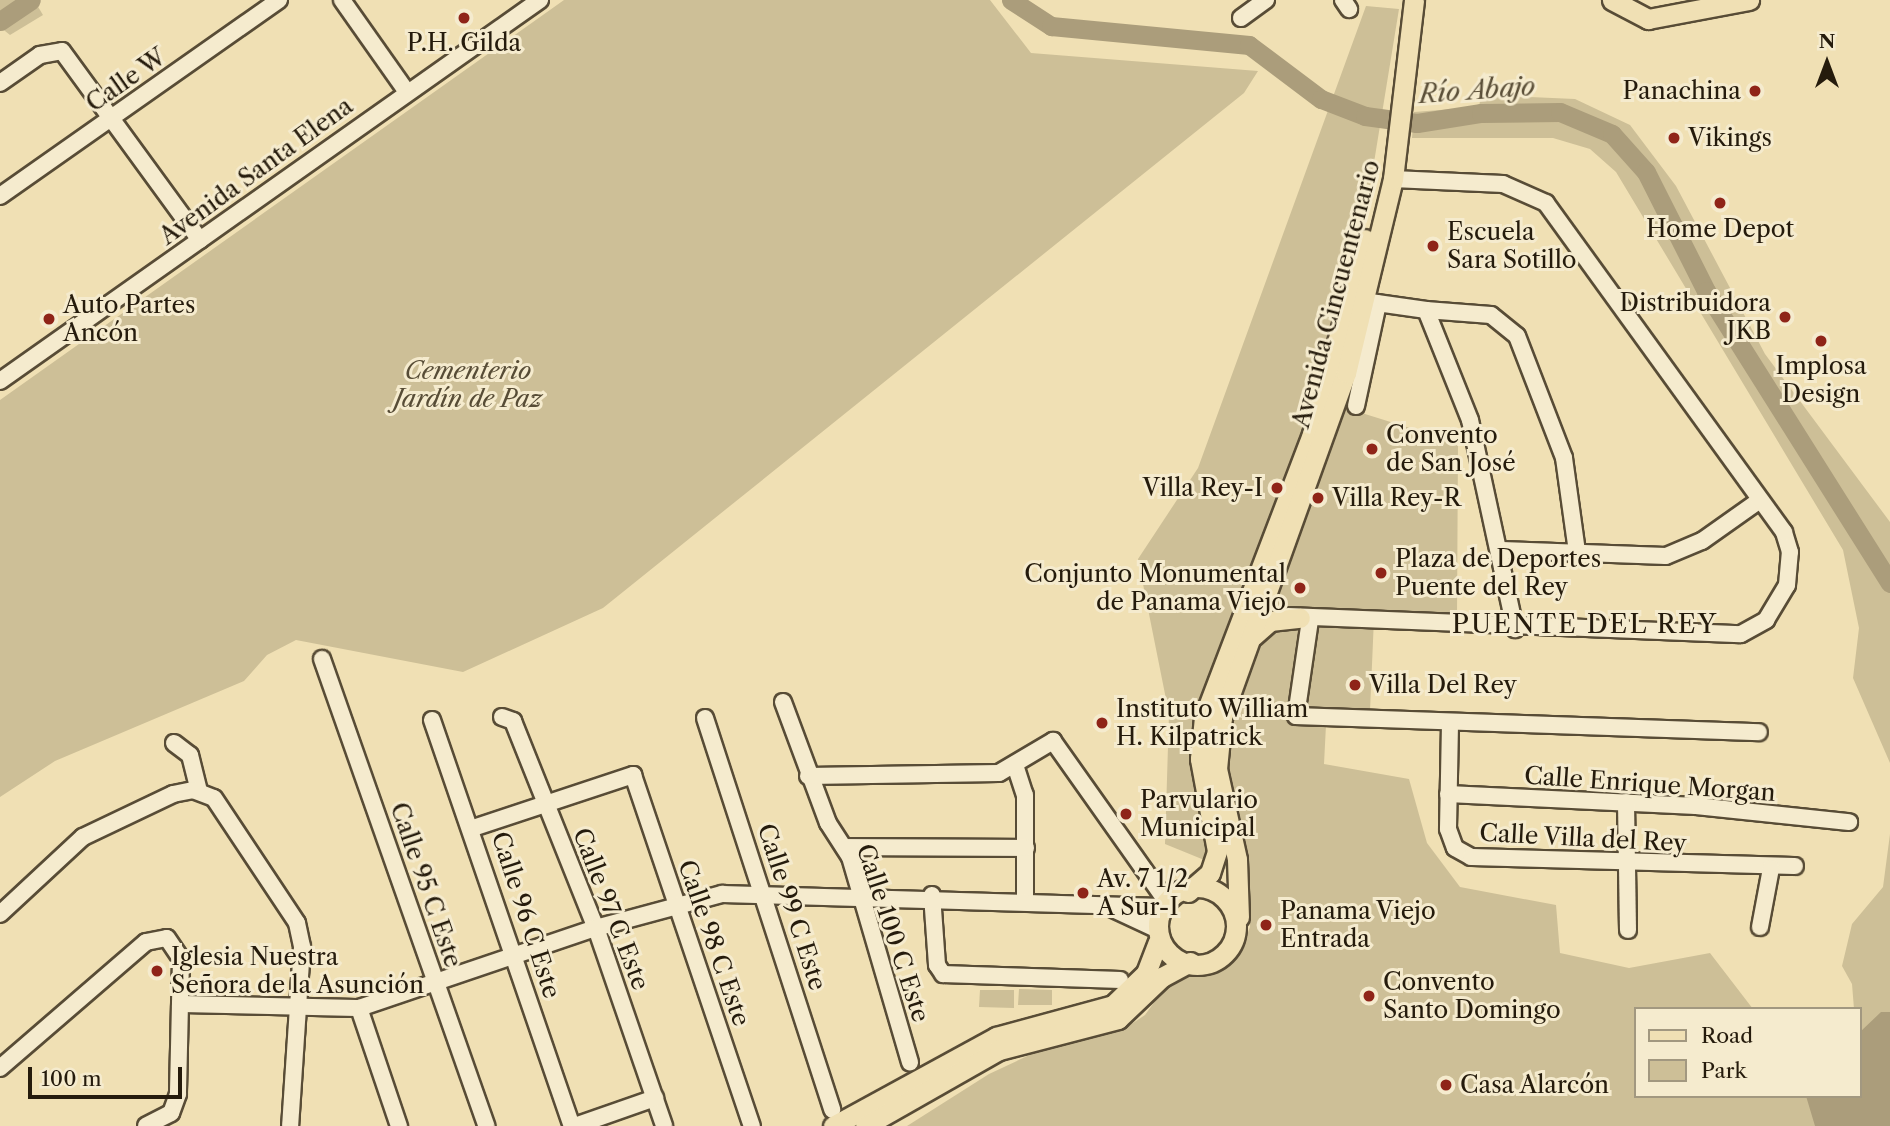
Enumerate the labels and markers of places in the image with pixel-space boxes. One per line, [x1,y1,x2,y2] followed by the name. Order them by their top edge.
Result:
[456,10,472,26] marker: P.H. Gilda
[407,29,521,57] place label: P.H. Gilda
[1623,77,1741,105] place label: Panachina
[1747,83,1763,99] marker: Panachina
[1688,124,1772,152] place label: Vikings
[1666,130,1682,146] marker: Vikings
[1712,195,1728,211] marker: Home Depot
[1646,215,1794,243] place label: Home Depot
[1447,218,1577,274] place label: Escuela Sara Sotillo
[1425,238,1441,254] marker: Escuela Sara Sotillo
[1619,289,1771,345] place label: Distribuidora JKB
[63,291,195,347] place label: Auto Partes Ancón
[1777,309,1793,325] marker: Distribuidora JKB
[41,311,57,327] marker: Auto Partes Ancón
[1813,333,1829,349] marker: Implosa Design
[1775,352,1867,408] place label: Implosa Design
[1386,421,1516,477] place label: Convento de San José
[1364,441,1380,457] marker: Convento de San José
[1142,474,1263,502] place label: Villa Rey-I
[1269,480,1285,496] marker: Villa Rey-I
[1332,484,1461,512] place label: Villa Rey-R
[1310,490,1326,506] marker: Villa Rey-R
[1395,545,1601,601] place label: Plaza de Deportes Puente del Rey
[1024,560,1286,616] place label: Conjunto Monumental de Panama Viejo
[1373,565,1389,581] marker: Plaza de Deportes Puente del Rey
[1292,580,1308,596] marker: Conjunto Monumental de Panama Viejo
[1369,671,1517,699] place label: Villa Del Rey
[1347,677,1363,693] marker: Villa Del Rey
[1116,695,1309,751] place label: Instituto William H. Kilpatrick
[1094,715,1110,731] marker: Instituto William H. Kilpatrick
[1140,786,1258,842] place label: Parvulario Municipal
[1118,806,1134,822] marker: Parvulario Municipal
[1097,865,1188,921] place label: Av. 7 1/2 A Sur-I
[1075,885,1091,901] marker: Av. 7 1/2 A Sur-I
[1280,897,1437,953] place label: Panama Viejo Entrada
[1258,917,1274,933] marker: Panama Viejo Entrada
[171,943,426,999] place label: Iglesia Nuestra Señora de la Asunción
[149,963,165,979] marker: Iglesia Nuestra Señora de la Asunción
[1383,968,1561,1024] place label: Convento Santo Domingo
[1361,988,1377,1004] marker: Convento Santo Domingo
[1460,1071,1610,1099] place label: Casa Alarcón
[1438,1077,1454,1093] marker: Casa Alarcón

